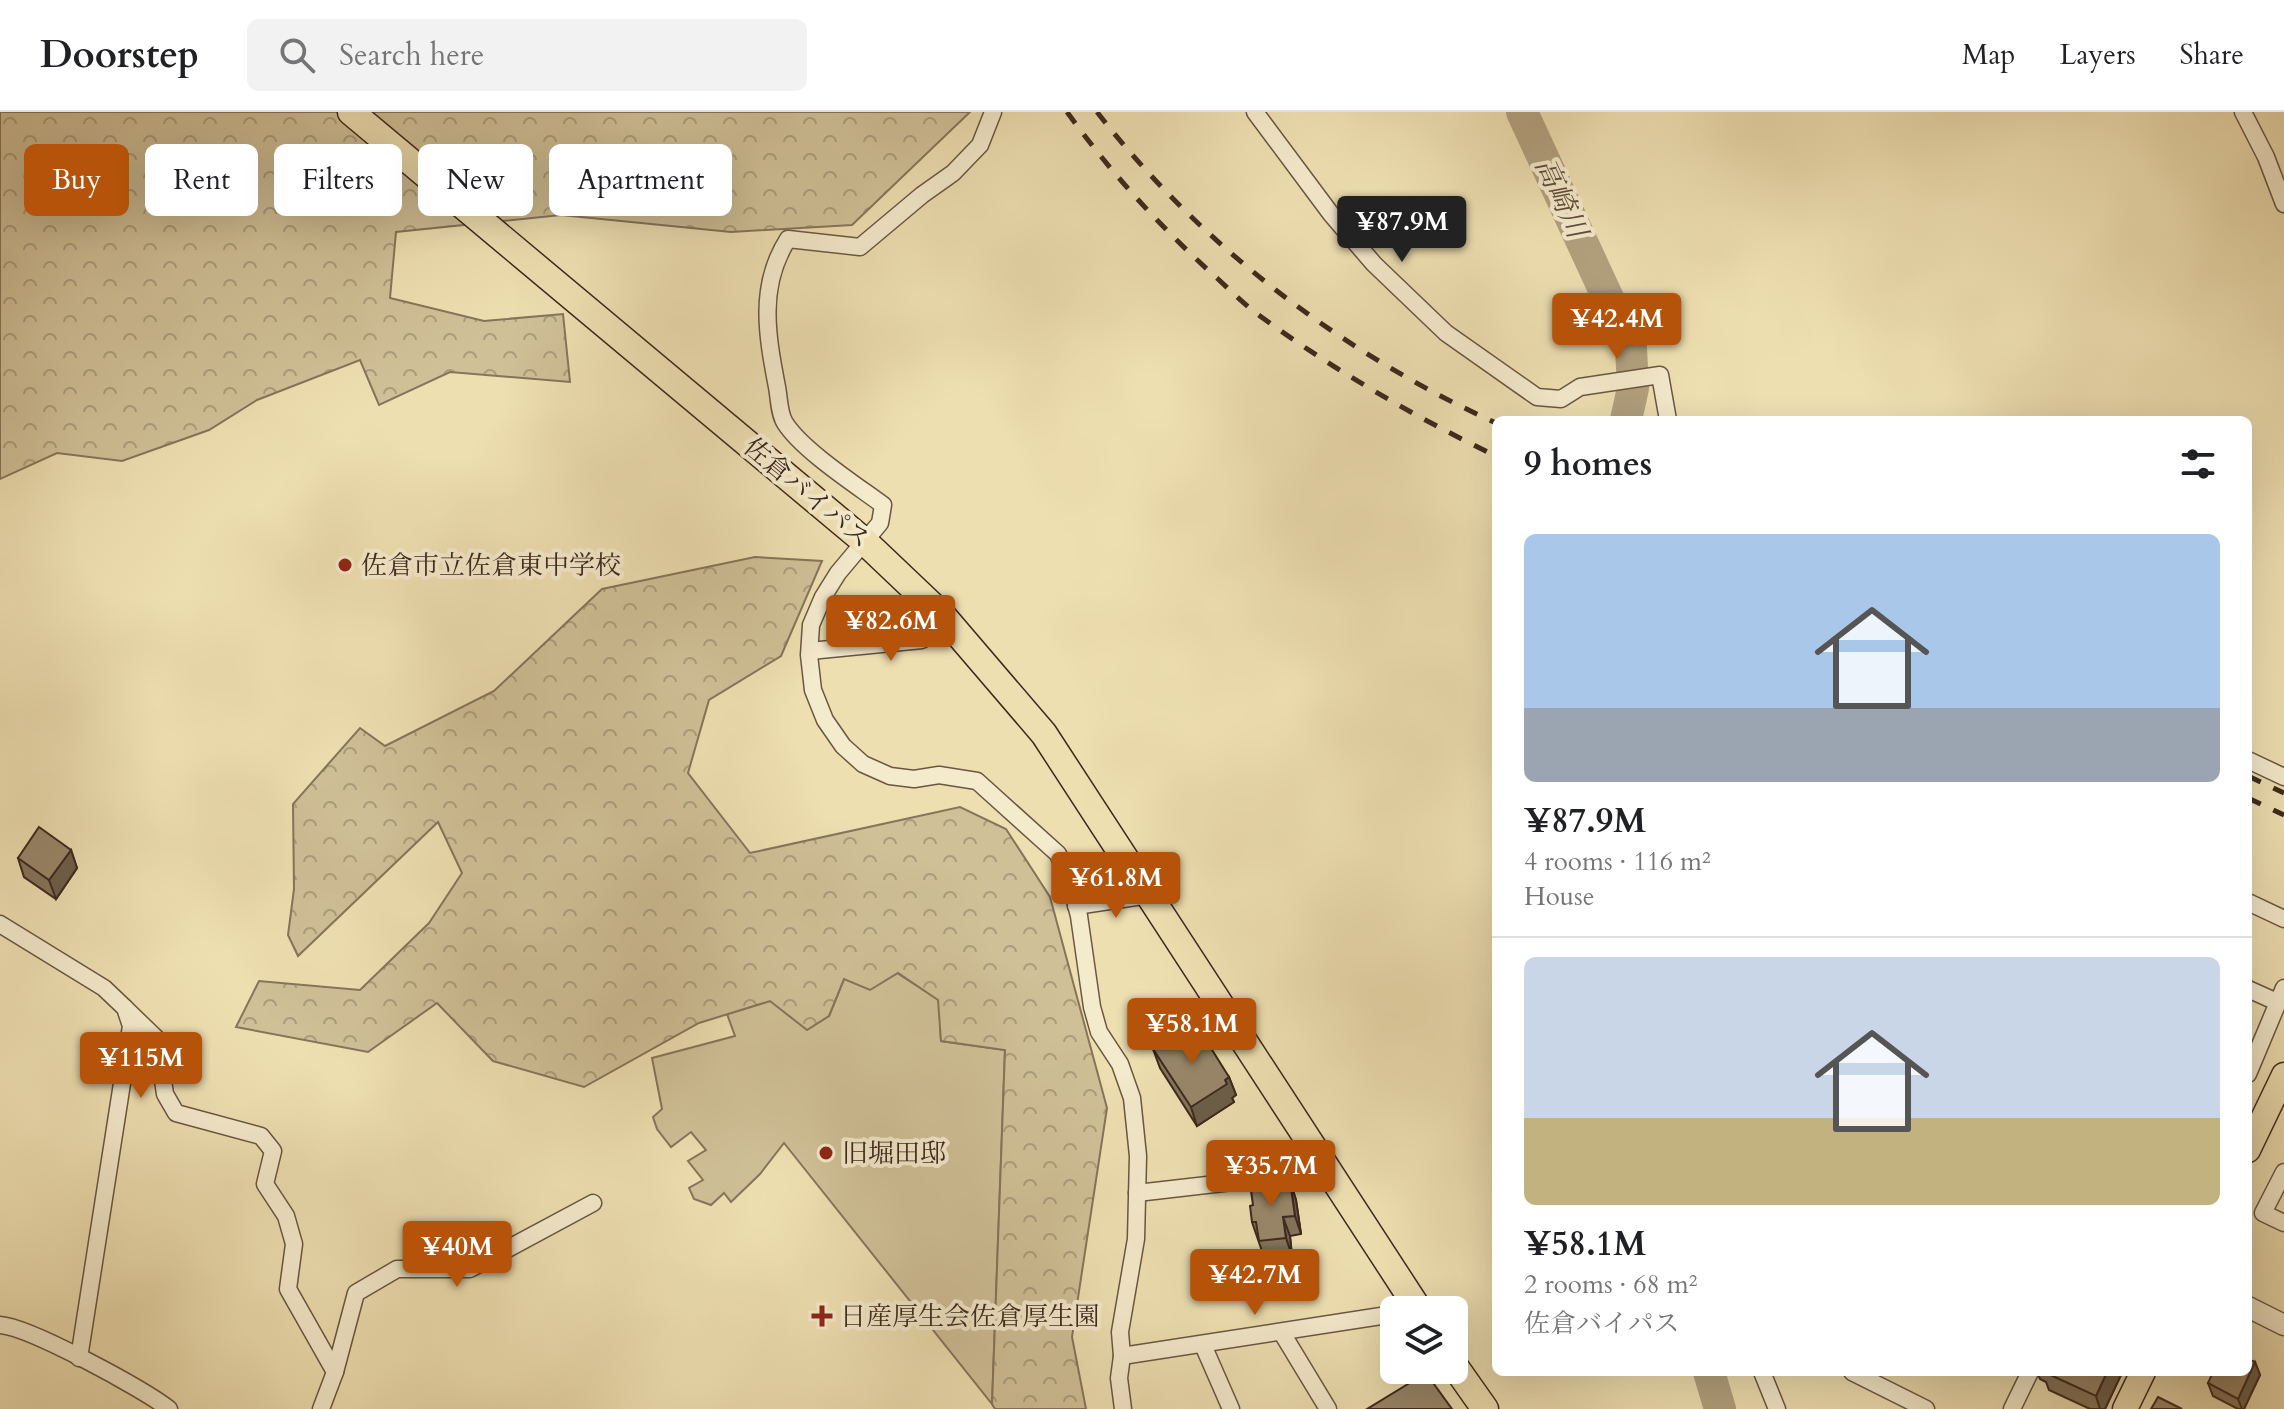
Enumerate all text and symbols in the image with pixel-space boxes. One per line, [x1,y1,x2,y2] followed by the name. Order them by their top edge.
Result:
[247,19,807,91] search box
[40,29,199,81] text: Doorstep
[275,33,319,77] icon: search
[339,35,484,76] text: Search here
[1962,36,2015,74] text: Map
[2059,36,2136,74] text: Layers
[2180,36,2244,74] text: Share
[24,144,129,216] chip: Buy
[145,144,258,216] chip: Rent
[274,144,402,216] chip: Filters
[418,144,533,216] chip: New
[549,144,732,216] chip: Apartment
[1526,152,1597,247] water label: 高崎川
[1337,196,1467,264] pin: ¥87.9M
[1355,204,1449,239] text: ¥87.9M
[1552,293,1682,361] pin: ¥42.4M
[1570,301,1664,336] text: ¥42.4M
[736,430,878,556] street label: 佐倉バイパス
[1524,441,1652,487] text: 9 homes
[2176,442,2220,486] icon: filters
[361,548,621,583] place label: 佐倉市立佐倉東中学校
[336,556,354,574] marker: 佐倉市立佐倉東中学校
[1800,586,1944,730] icon: home
[826,595,956,663] pin: ¥82.6M
[844,603,938,638] text: ¥82.6M
[1524,798,1646,844] text: ¥87.9M
[1524,844,1711,879] text: 4 rooms · 116 m²
[1051,852,1181,920] pin: ¥61.8M
[1069,860,1163,895] text: ¥61.8M
[1524,879,1595,914] text: House
[1127,998,1257,1066] pin: ¥58.1M
[1145,1006,1239,1041] text: ¥58.1M
[1800,1009,1944,1153] icon: home
[85,1032,197,1100] pin: ¥115M
[98,1040,184,1075] text: ¥115M
[842,1136,946,1171] place label: 旧堀田邸
[1206,1140,1336,1208] pin: ¥35.7M
[817,1144,835,1162] marker: 旧堀田邸
[1224,1148,1318,1183] text: ¥35.7M
[410,1221,504,1289] pin: ¥40M
[1524,1221,1646,1267] text: ¥58.1M
[421,1229,493,1264] text: ¥40M
[1190,1249,1320,1317] pin: ¥42.7M
[1208,1257,1302,1292] text: ¥42.7M
[1524,1267,1697,1302] text: 2 rooms · 68 m²
[1380,1296,1468,1384] map controls
[1380,1296,1468,1384] button: layers
[840,1299,1100,1334] place label: 日産厚生会佐倉厚生園
[811,1305,833,1327] marker: 日産厚生会佐倉厚生園
[1524,1306,1679,1341] text: 佐倉バイパス

